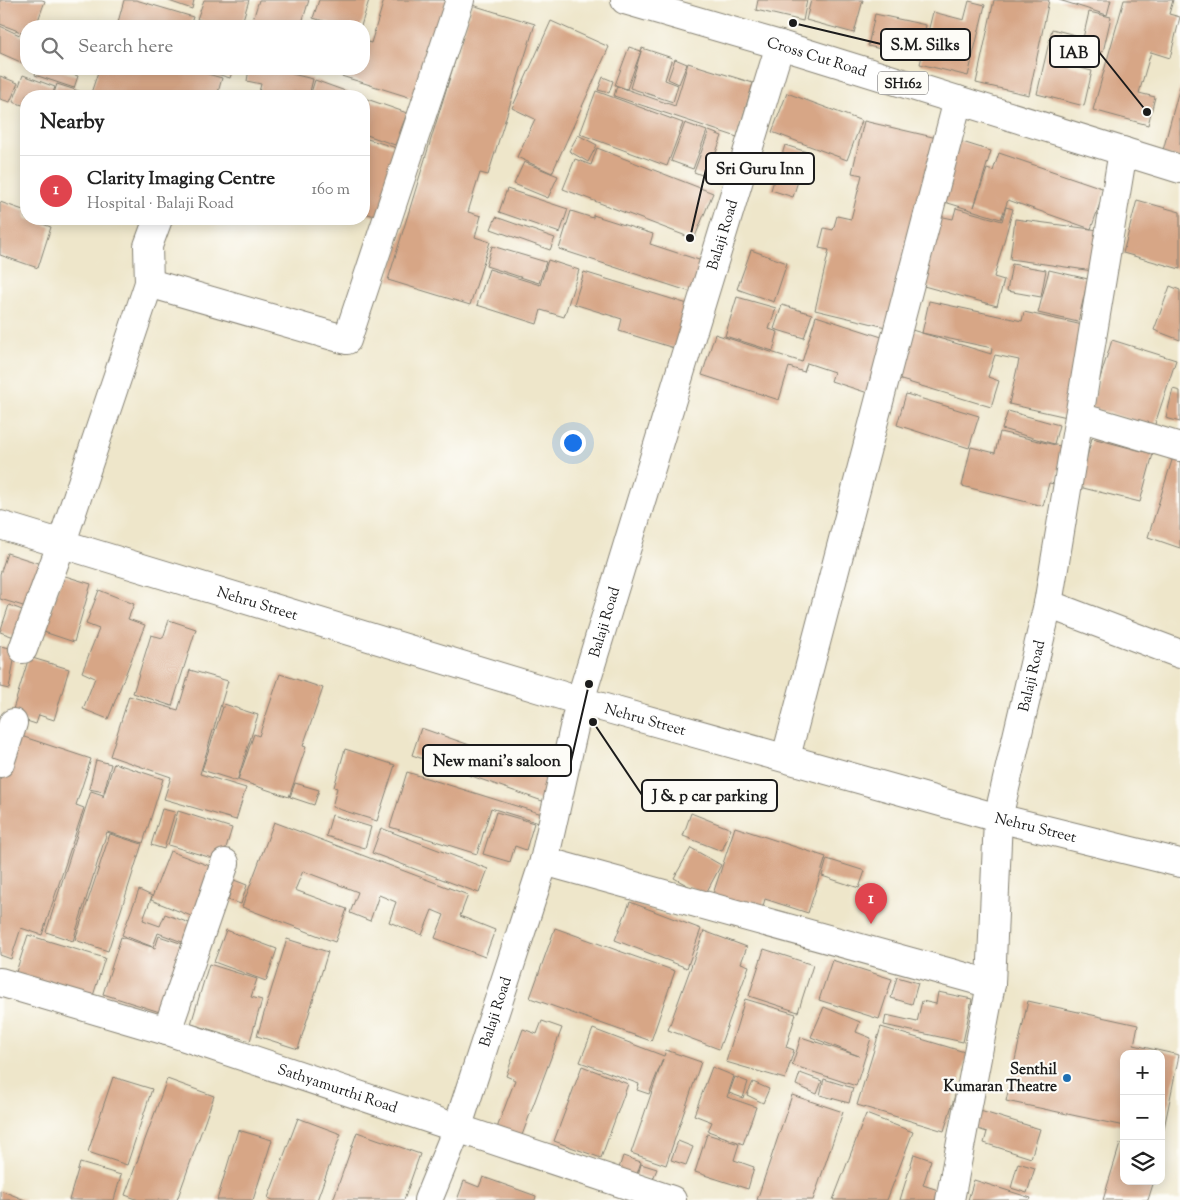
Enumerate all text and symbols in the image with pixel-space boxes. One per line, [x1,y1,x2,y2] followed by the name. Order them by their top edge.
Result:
[20,20,370,75] search box
[881,29,970,60] callout: S.M. Silks
[764,33,869,83] street label: Cross Cut Road
[38,34,66,62] icon: search
[78,34,173,61] text: Search here
[891,35,960,58] text: S.M. Silks
[1050,36,1099,67] callout: IAB
[1060,43,1088,66] text: IAB
[878,72,928,95] road number: SH162
[40,108,105,138] text: Nearby
[706,153,814,184] callout: Sri Guru Inn
[716,159,805,182] text: Sri Guru Inn
[87,166,275,193] text: Clarity Imaging Centre
[53,179,59,202] text: 1
[312,179,350,202] text: 160 m
[87,193,234,216] text: Hospital · Balaji Road
[703,197,744,273] street label: Balaji Road
[560,430,586,456] your location
[214,582,300,627] street label: Nehru Street
[585,584,626,660] street label: Balaji Road
[1014,638,1051,714] street label: Balaji Road
[602,699,688,742] street label: Nehru Street
[423,745,571,776] callout: New mani's saloon
[433,751,562,774] text: New mani's saloon
[642,780,777,811] callout: J & p car parking
[650,786,768,809] text: J & p car parking
[992,809,1078,849] street label: Nehru Street
[855,883,887,924] pin: 1
[475,974,518,1050] street label: Balaji Road
[1120,1050,1165,1185] map controls
[1120,1050,1165,1095] button: +
[274,1060,401,1120] street label: Sathyamurthi Road
[944,1060,1058,1098] place label: Senthil Kumaran Theatre
[1061,1072,1073,1084] marker: Senthil Kumaran Theatre
[1120,1095,1165,1140] button: −
[1120,1140,1165,1185] button: layers

